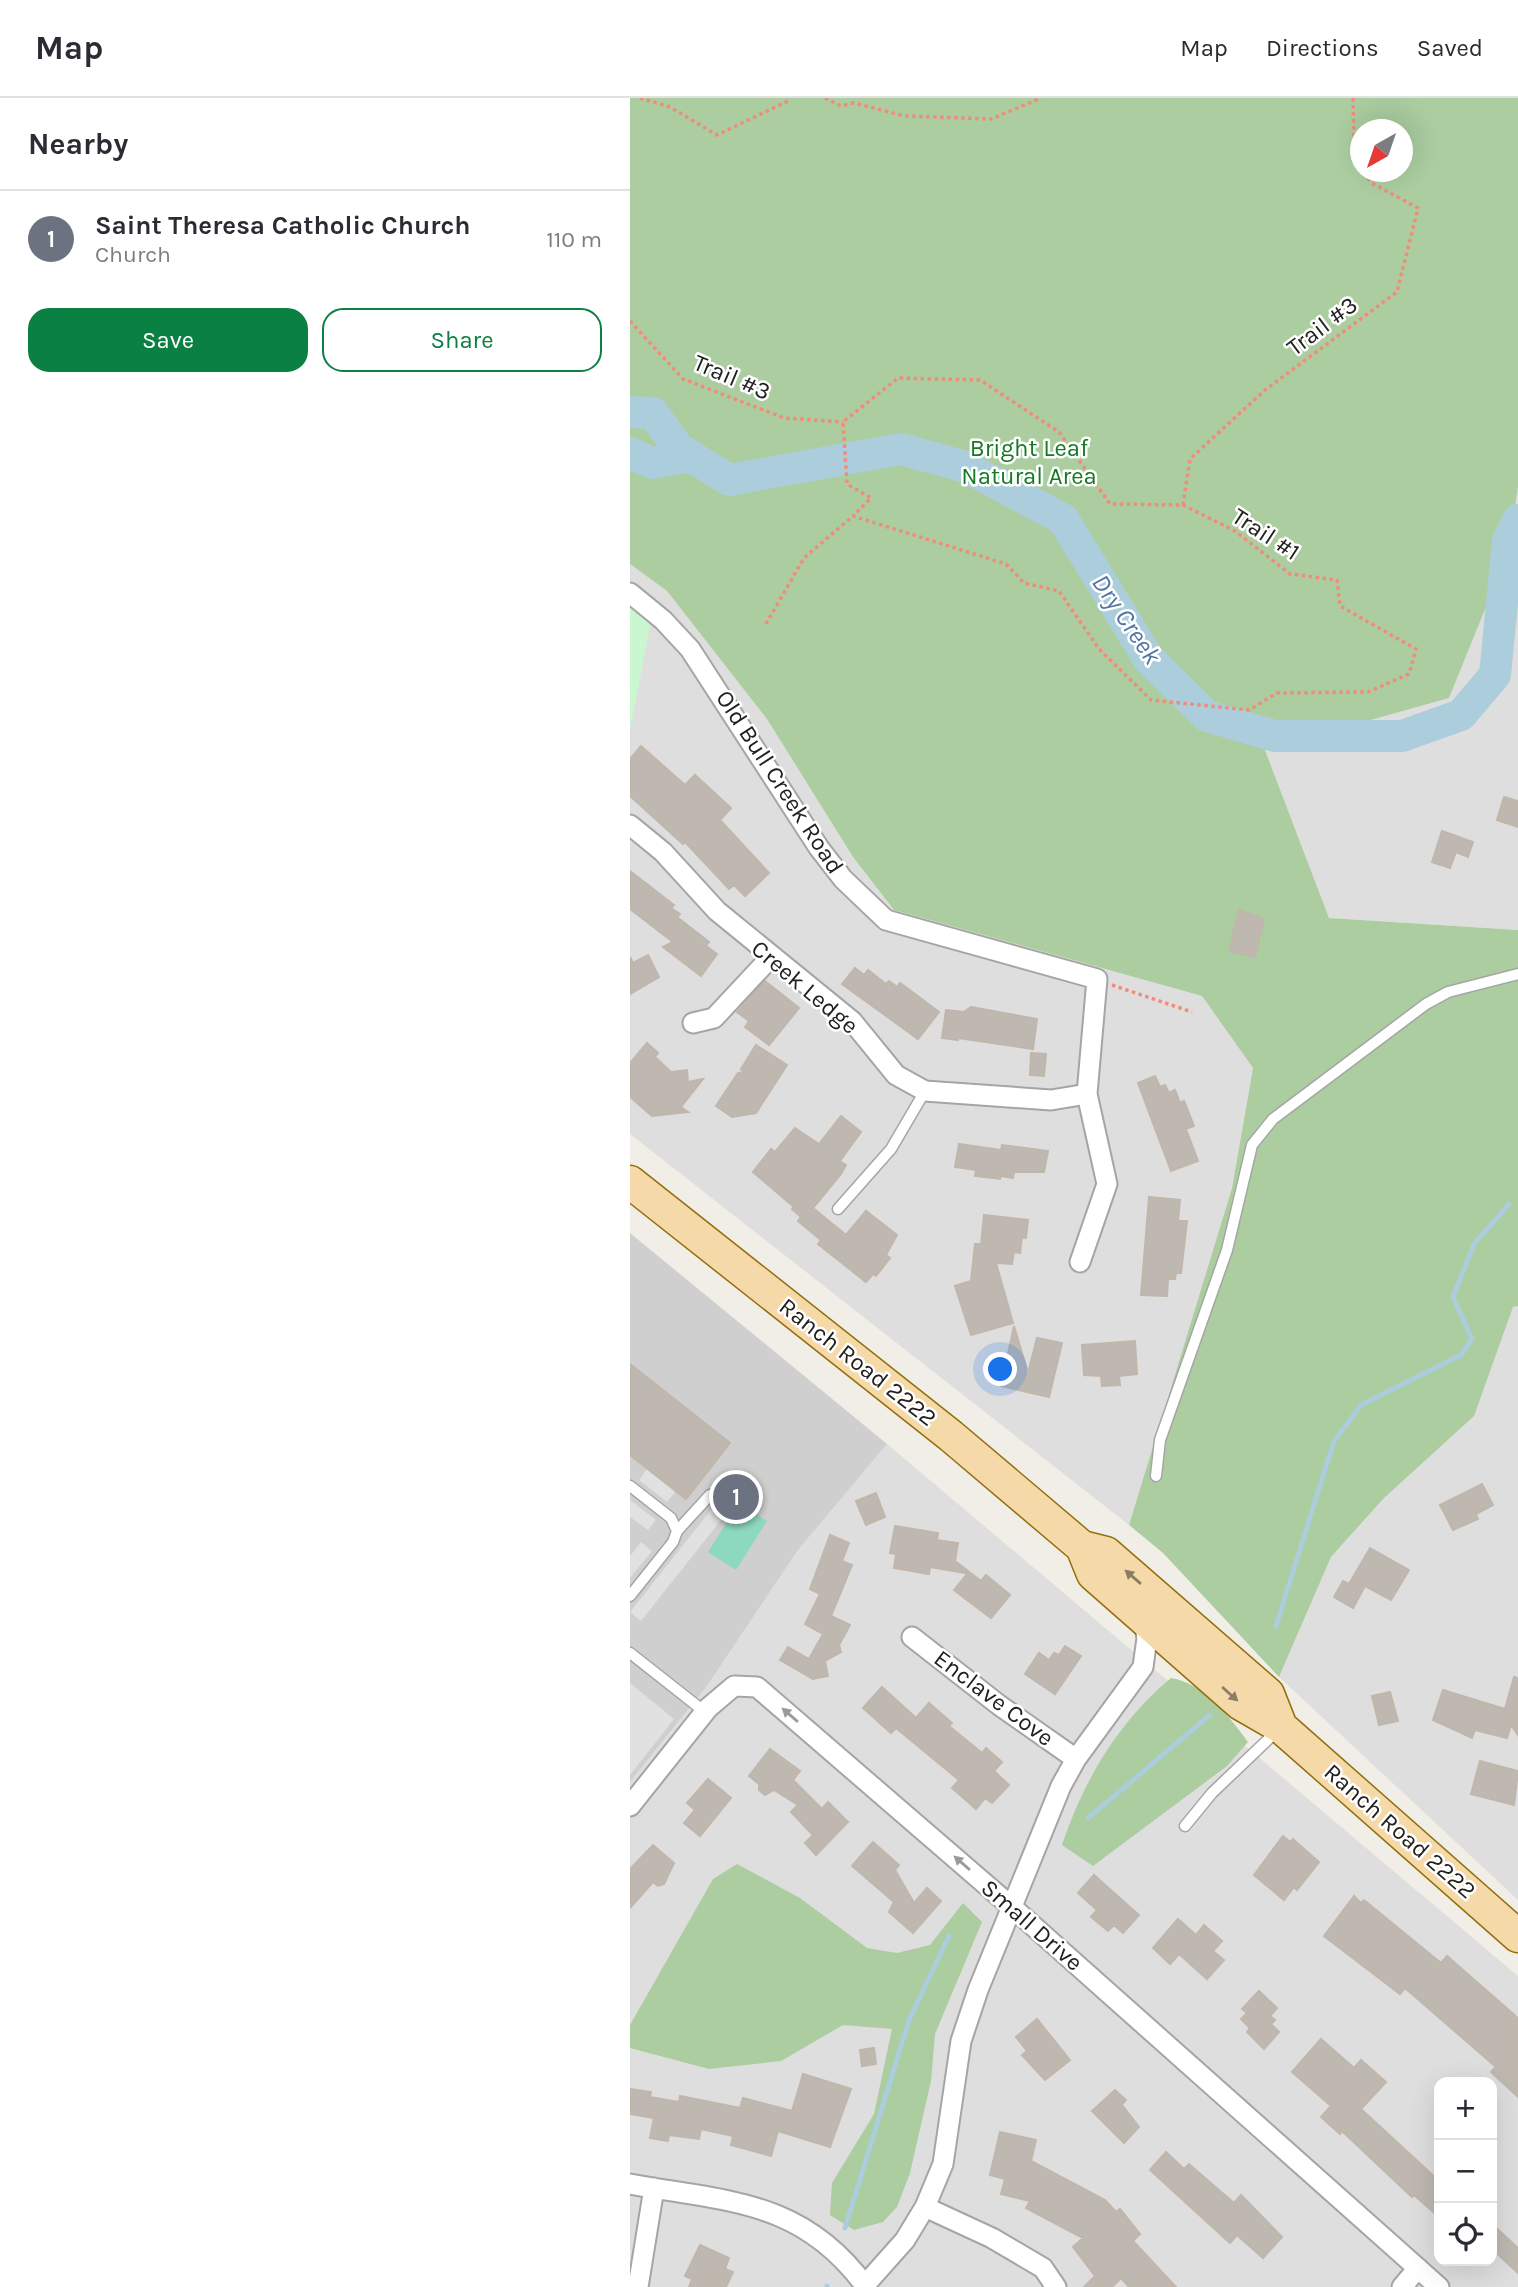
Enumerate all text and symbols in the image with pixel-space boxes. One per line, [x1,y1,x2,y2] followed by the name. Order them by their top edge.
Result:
[35,29,103,67] text: Map
[1180,34,1228,62] text: Map
[1266,34,1379,62] text: Directions
[1417,34,1483,62] text: Saved
[1350,119,1413,182] north arrow
[28,126,128,162] text: Nearby
[95,210,470,241] text: Saint Theresa Catholic Church
[47,226,55,253] text: 1
[546,226,602,253] text: 110 m
[95,241,171,268] text: Church
[1281,290,1363,362] street label: Trail #3
[28,308,308,372] button: Save
[322,308,602,372] button: Share
[689,348,775,406] street label: Trail #3
[961,434,1097,490] park label: Bright Leaf Natural Area
[1227,502,1305,566] street label: Trail #1
[1085,568,1168,671] water label: Dry Creek
[710,685,850,879] street label: Old Bull Creek Road
[746,934,864,1040] street label: Creek Ledge
[774,1292,942,1432] street label: Ranch Road 2222
[983,1352,1017,1386] your location
[713,1471,759,1523] pin: 1
[1125,1570,1142,1585] one-way arrow
[929,1644,1059,1752] street label: Enclave Cove
[1221,1686,1238,1702] one-way arrow
[781,1708,798,1723] one-way arrow
[1319,1758,1481,1904] street label: Ranch Road 2222
[953,1855,971,1871] one-way arrow
[976,1873,1088,1977] street label: Small Drive
[1434,2077,1497,2266] map controls
[1434,2077,1497,2140] button: +
[1434,2140,1497,2203] button: −
[1434,2203,1497,2266] button: locate

